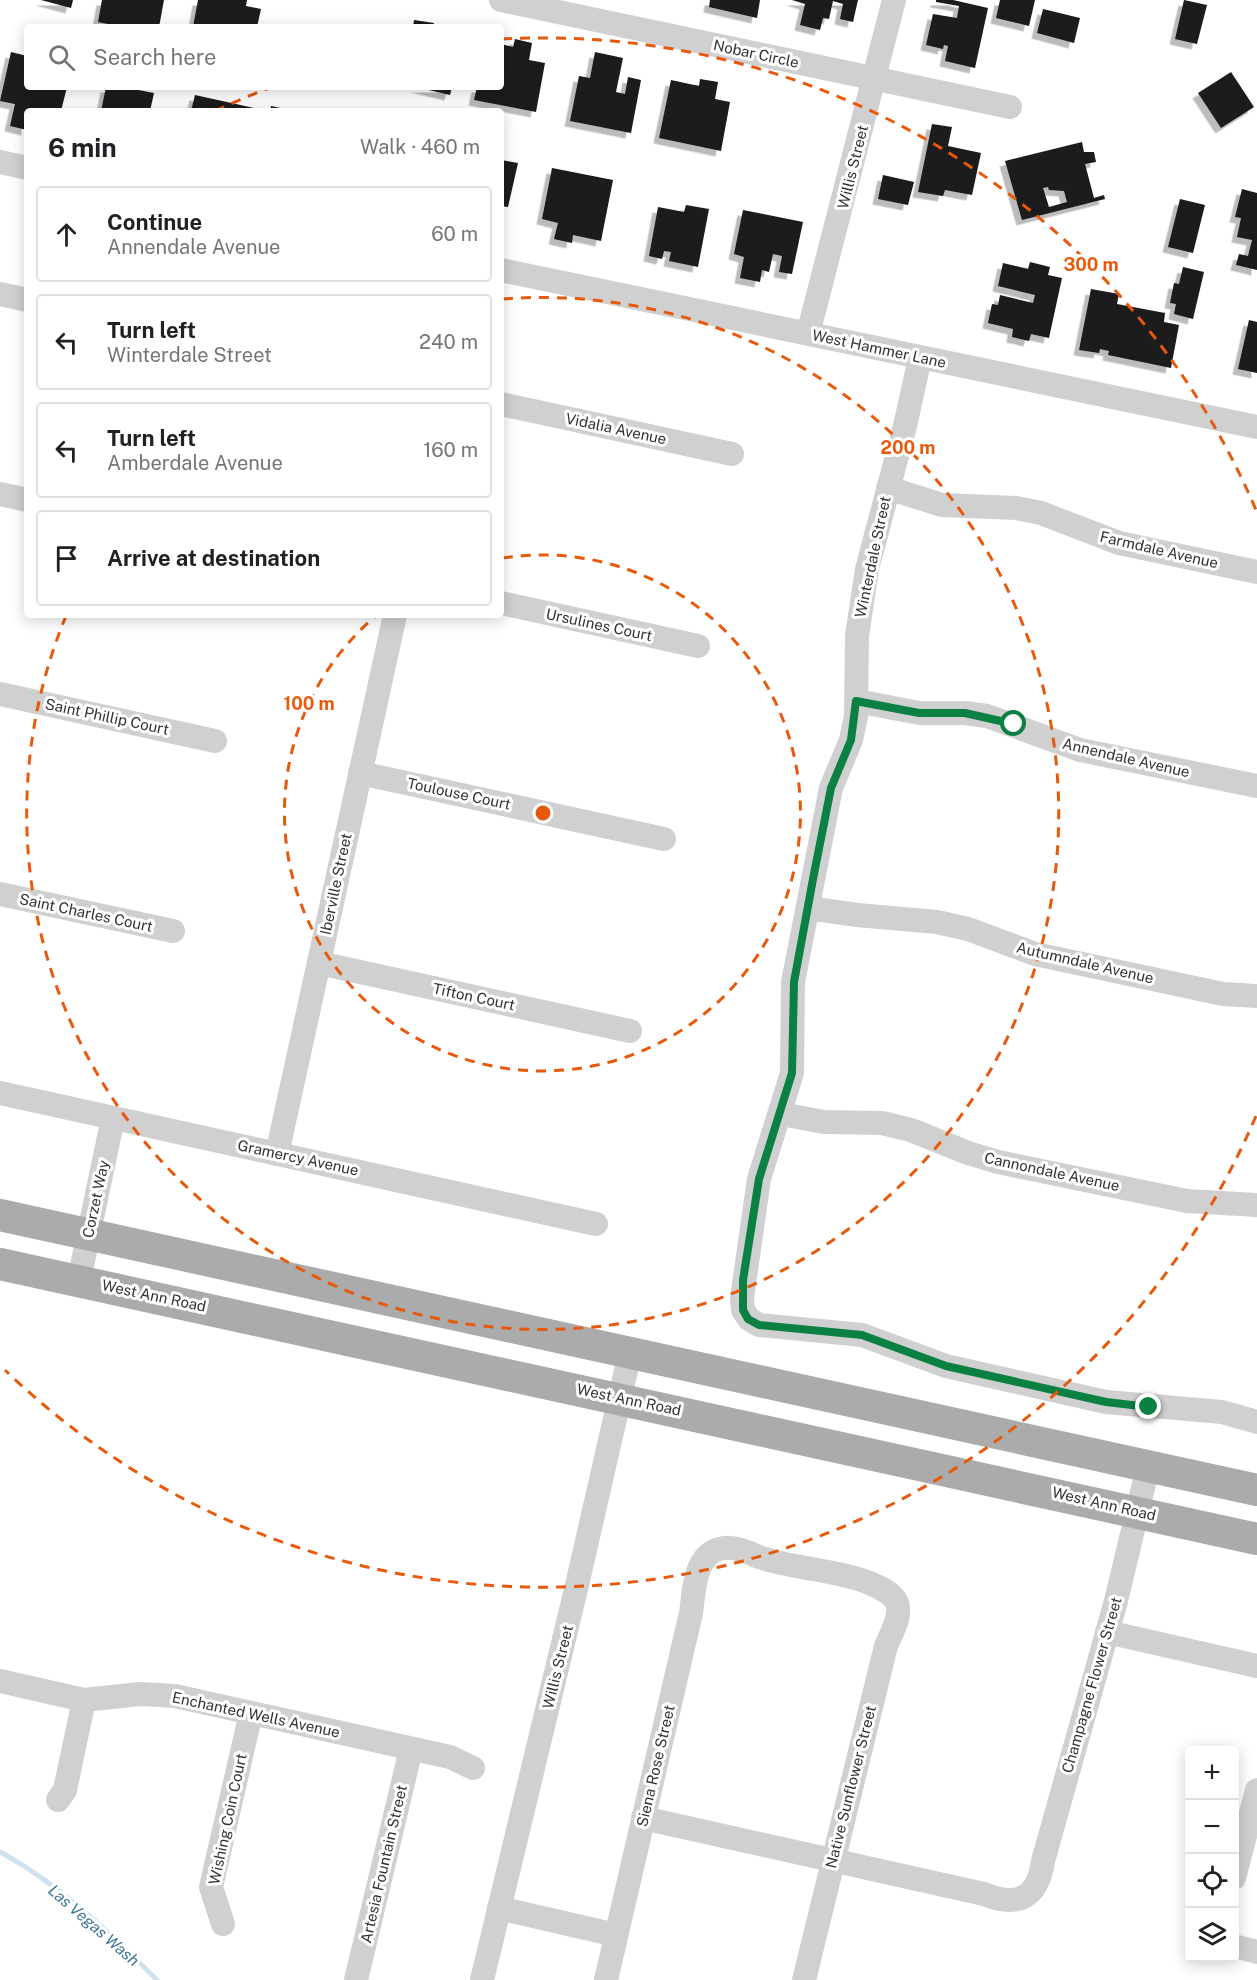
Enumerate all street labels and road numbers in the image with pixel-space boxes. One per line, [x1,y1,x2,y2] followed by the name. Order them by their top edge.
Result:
[712,36,800,71] street label: Nobar Circle
[834,123,871,210] street label: Willis Street
[811,326,948,371] street label: West Hammer Lane
[564,410,668,448] street label: Vidalia Avenue
[851,495,894,619] street label: Winterdale Street
[1098,528,1220,571] street label: Farmdale Avenue
[544,605,654,644] street label: Ursulines Court
[44,695,171,738] street label: Saint Phillip Court
[1061,735,1191,780] street label: Annendale Avenue
[406,774,512,813] street label: Toulouse Court
[316,831,355,936] street label: Iberville Street
[18,890,154,935] street label: Saint Charles Court
[1015,938,1155,987] street label: Autumndale Avenue
[431,980,517,1014] street label: Tifton Court
[236,1136,360,1179] street label: Gramercy Avenue
[983,1149,1121,1194] street label: Cannondale Avenue
[79,1159,112,1239] street label: Corzet Way
[100,1276,208,1315] street label: West Ann Road
[575,1380,683,1419] street label: West Ann Road
[1051,1483,1158,1524] street label: West Ann Road
[1058,1595,1125,1775] street label: Champagne Flower Street
[539,1623,576,1710] street label: Willis Street
[171,1688,341,1741] street label: Enchanted Wells Avenue
[633,1703,678,1829] street label: Siena Rose Street
[822,1704,879,1870] street label: Native Sunflower Street
[205,1752,250,1886] street label: Wishing Coin Court
[357,1783,410,1945] street label: Artesia Fountain Street

